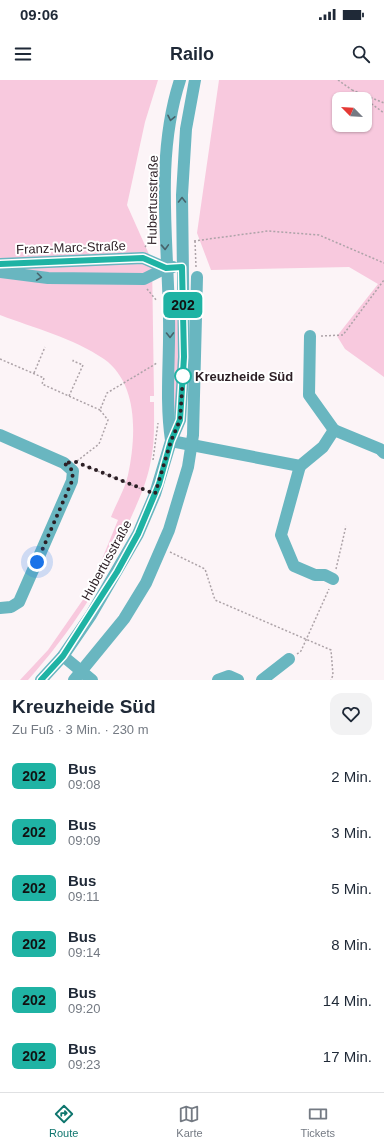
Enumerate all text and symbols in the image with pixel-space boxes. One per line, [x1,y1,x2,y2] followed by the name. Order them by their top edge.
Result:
[20,6,58,23] text: 09:06
[12,43,34,65] icon: menu
[350,43,372,65] icon: search
[170,44,214,64] text: Railo
[332,92,372,132] north arrow
[332,92,372,132] map controls
[167,115,176,121] one-way arrow
[144,155,161,245] street label: Hubertusstraße
[178,197,186,203] one-way arrow
[16,238,126,257] street label: Franz-Marc-Straße
[161,244,170,250] one-way arrow
[36,272,42,281] one-way arrow
[160,292,206,318] line badge: 202
[171,297,195,313] text: 202
[165,332,174,338] one-way arrow
[174,367,192,385] marker: Kreuzheide Süd
[195,369,293,384] place label: Kreuzheide Süd
[78,517,135,603] street label: Hubertusstraße
[27,552,47,572] your location
[330,693,372,735] button: heart
[12,696,156,717] text: Kreuzheide Süd
[12,722,149,737] text: Zu Fuß · 3 Min. · 230 m
[68,760,96,777] text: Bus
[22,768,46,784] text: 202
[331,768,372,785] text: 2 Min.
[68,777,101,792] text: 09:08
[68,816,96,833] text: Bus
[22,824,46,840] text: 202
[331,824,372,841] text: 3 Min.
[68,833,101,848] text: 09:09
[68,872,96,889] text: Bus
[22,880,46,896] text: 202
[331,880,372,897] text: 5 Min.
[68,889,100,904] text: 09:11
[68,928,96,945] text: Bus
[22,936,46,952] text: 202
[331,936,372,953] text: 8 Min.
[68,945,101,960] text: 09:14
[68,984,96,1001] text: Bus
[22,992,46,1008] text: 202
[323,992,372,1009] text: 14 Min.
[68,1001,101,1016] text: 09:20
[68,1040,96,1057] text: Bus
[22,1048,46,1064] text: 202
[323,1048,372,1065] text: 17 Min.
[68,1057,101,1072] text: 09:23
[49,1103,78,1139] tab: Route
[176,1103,203,1139] tab: Karte
[301,1103,335,1139] tab: Tickets

